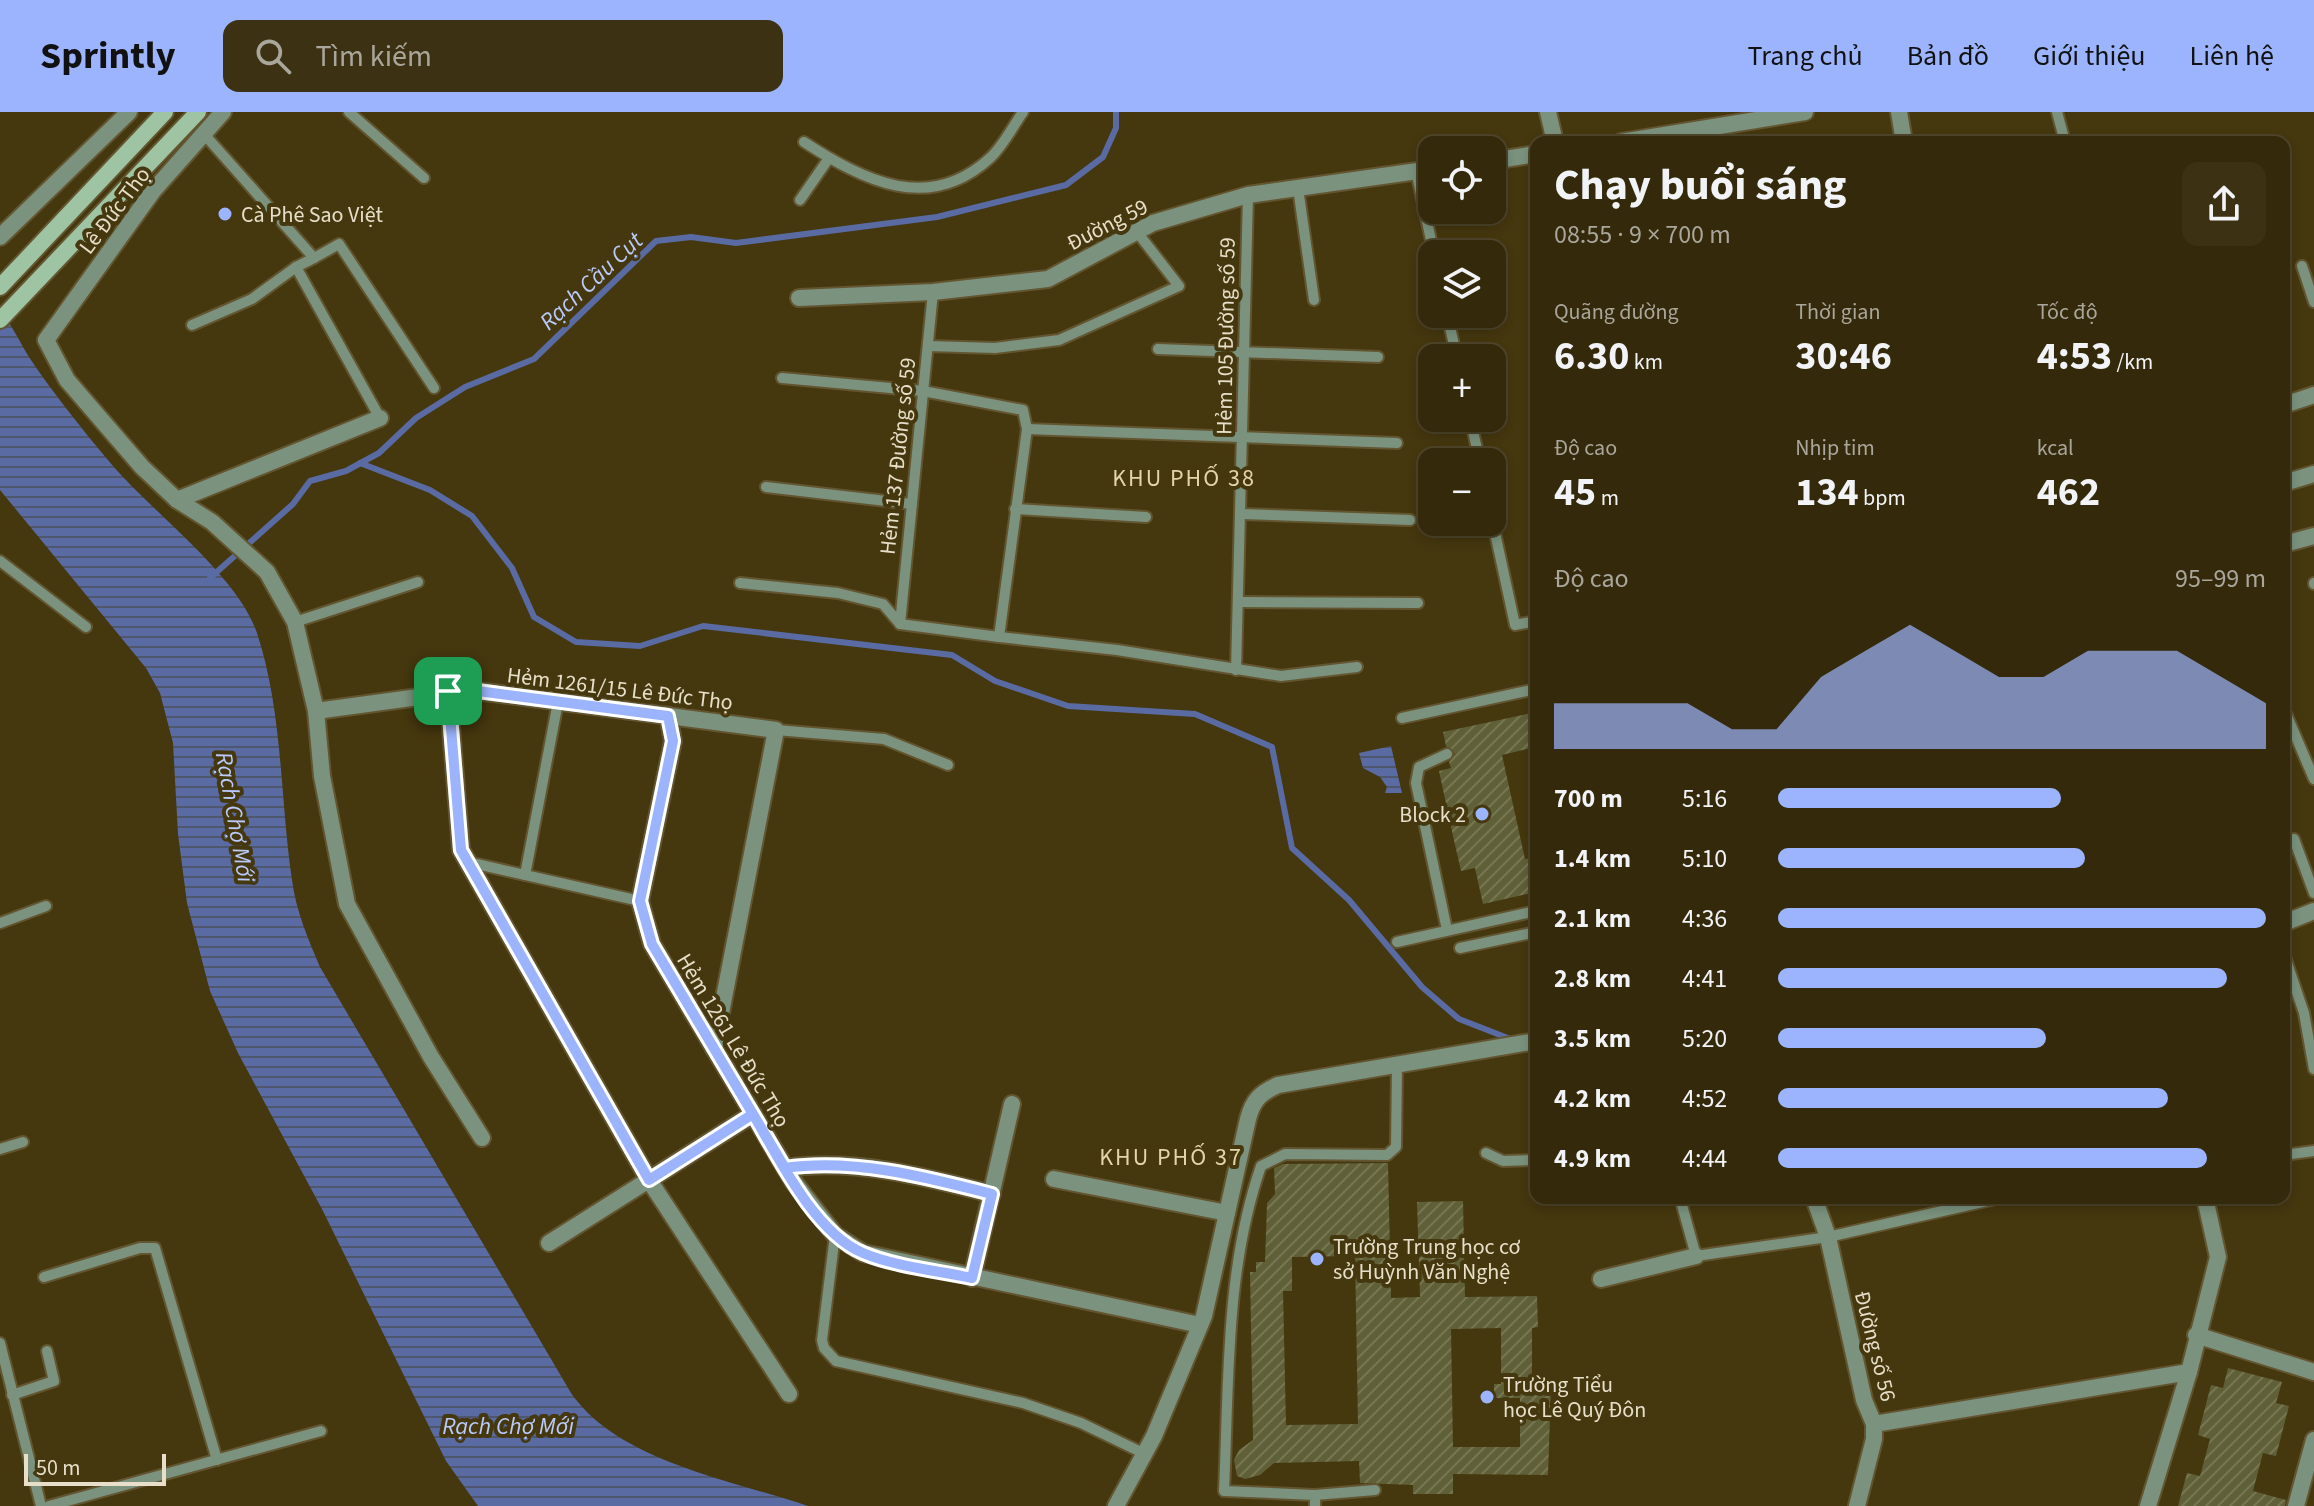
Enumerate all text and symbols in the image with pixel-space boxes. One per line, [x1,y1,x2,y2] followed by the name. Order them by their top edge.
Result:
[223,20,783,92] search box
[40,29,175,83] text: Sprintly
[251,34,295,78] icon: search
[315,35,432,78] text: Tìm kiếm
[1747,36,1863,76] text: Trang chủ
[1907,36,1989,76] text: Bản đồ
[2033,36,2146,76] text: Giới thiệu
[2190,36,2274,76] text: Liên hệ
[1418,136,1506,536] map controls
[1418,136,1506,224] button: locate
[1554,154,1847,217] text: Chạy buổi sáng
[71,160,158,261] street label: Lê Đức Thọ
[2182,162,2266,246] button: share
[1061,191,1154,259] street label: Đường 59
[241,199,383,231] place label: Cà Phê Sao Việt
[216,205,234,223] marker: Cà Phê Sao Việt
[1554,216,1731,253] text: 08:55 · 9 × 700 m
[532,223,652,339] water label: Rạch Cầu Cụt
[1208,237,1244,435] street label: Hẻm 105 Đường số 59
[1418,240,1506,328] button: layers
[1554,296,1679,328] text: Quãng đường
[1795,296,1880,328] text: Thời gian
[2037,296,2098,328] text: Tốc độ
[1554,328,1629,385] text: 6.30
[1795,328,1892,385] text: 30:46
[2037,328,2112,385] text: 4:53
[1418,344,1506,432] button: +
[1629,346,1663,378] text: km
[2112,346,2153,378] text: /km
[872,356,924,556] street label: Hẻm 137 Đường số 59
[1554,432,1617,464] text: Độ cao
[1795,432,1875,464] text: Nhịp tim
[2037,432,2074,464] text: kcal
[1418,448,1506,536] button: −
[1112,461,1256,496] district label: KHU PHỐ 38
[1554,464,1596,521] text: 45
[1795,464,1859,521] text: 134
[2037,464,2100,521] text: 462
[1596,482,1619,514] text: m
[1859,482,1906,514] text: bpm
[1554,560,1629,597] text: Độ cao
[2175,560,2266,597] text: 95–99 m
[414,657,482,725] pin
[505,659,735,719] street label: Hẻm 1261/15 Lê Đức Thọ
[426,669,470,713] icon: arrive
[206,749,263,885] water label: Rạch Chợ Mới
[1554,780,1623,817] text: 700 m
[1682,780,1727,817] text: 5:16
[1399,799,1466,831] place label: Block 2
[1473,805,1491,823] marker: Block 2
[1554,840,1631,877] text: 1.4 km
[1682,840,1727,877] text: 5:10
[1554,900,1631,937] text: 2.1 km
[1682,900,1727,937] text: 4:36
[668,947,798,1134] street label: Hẻm 1261 Lê Đức Thọ
[1554,960,1631,997] text: 2.8 km
[1682,960,1727,997] text: 4:41
[1554,1020,1631,1057] text: 3.5 km
[1682,1020,1727,1057] text: 5:20
[1554,1080,1631,1117] text: 4.2 km
[1682,1080,1727,1117] text: 4:52
[1099,1140,1243,1175] district label: KHU PHỐ 37
[1554,1140,1631,1177] text: 4.9 km
[1682,1140,1727,1177] text: 4:44
[1333,1231,1521,1288] place label: Trường Trung học cơ sở Huỳnh Văn Nghệ
[1308,1250,1326,1268] marker: Trường Trung học cơ sở Huỳnh Văn Nghệ
[1846,1288,1904,1405] street label: Đường số 56
[1503,1369,1646,1426] place label: Trường Tiểu học Lê Quý Đôn
[1478,1388,1496,1406] marker: Trường Tiểu học Lê Quý Đôn
[442,1409,574,1444] water label: Rạch Chợ Mới
[24,1450,166,1486] scale bar
[36,1452,81,1484] text: 50 m

